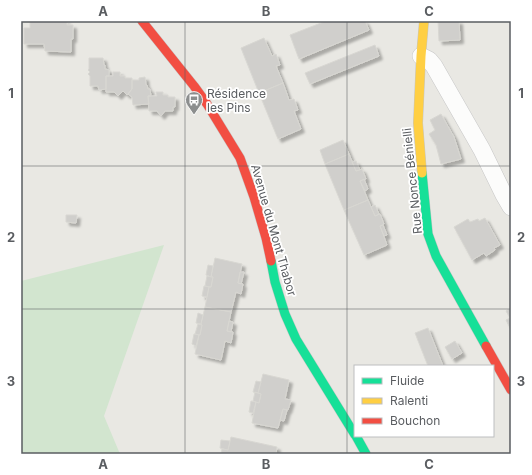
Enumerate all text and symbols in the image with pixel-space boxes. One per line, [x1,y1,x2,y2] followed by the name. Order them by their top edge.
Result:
[98,3,108,19] text: A
[262,3,271,19] text: B
[424,3,434,19] text: C
[8,85,14,101] text: 1
[518,85,524,101] text: 1
[207,86,266,115] place label: Résidence les Pins
[184,90,204,115] bus stop icon: Résidence les Pins
[399,127,425,235] street label: Rue Nonce Bénielli
[248,162,300,298] street label: Avenue du Mont Thabor
[7,229,15,245] text: 2
[517,229,525,245] text: 2
[354,365,494,437] legend
[7,373,15,389] text: 3
[390,373,424,388] text: Fluide
[517,373,525,389] text: 3
[390,393,428,408] text: Ralenti
[390,413,440,428] text: Bouchon
[98,456,108,472] text: A
[262,456,271,472] text: B
[424,456,434,472] text: C

